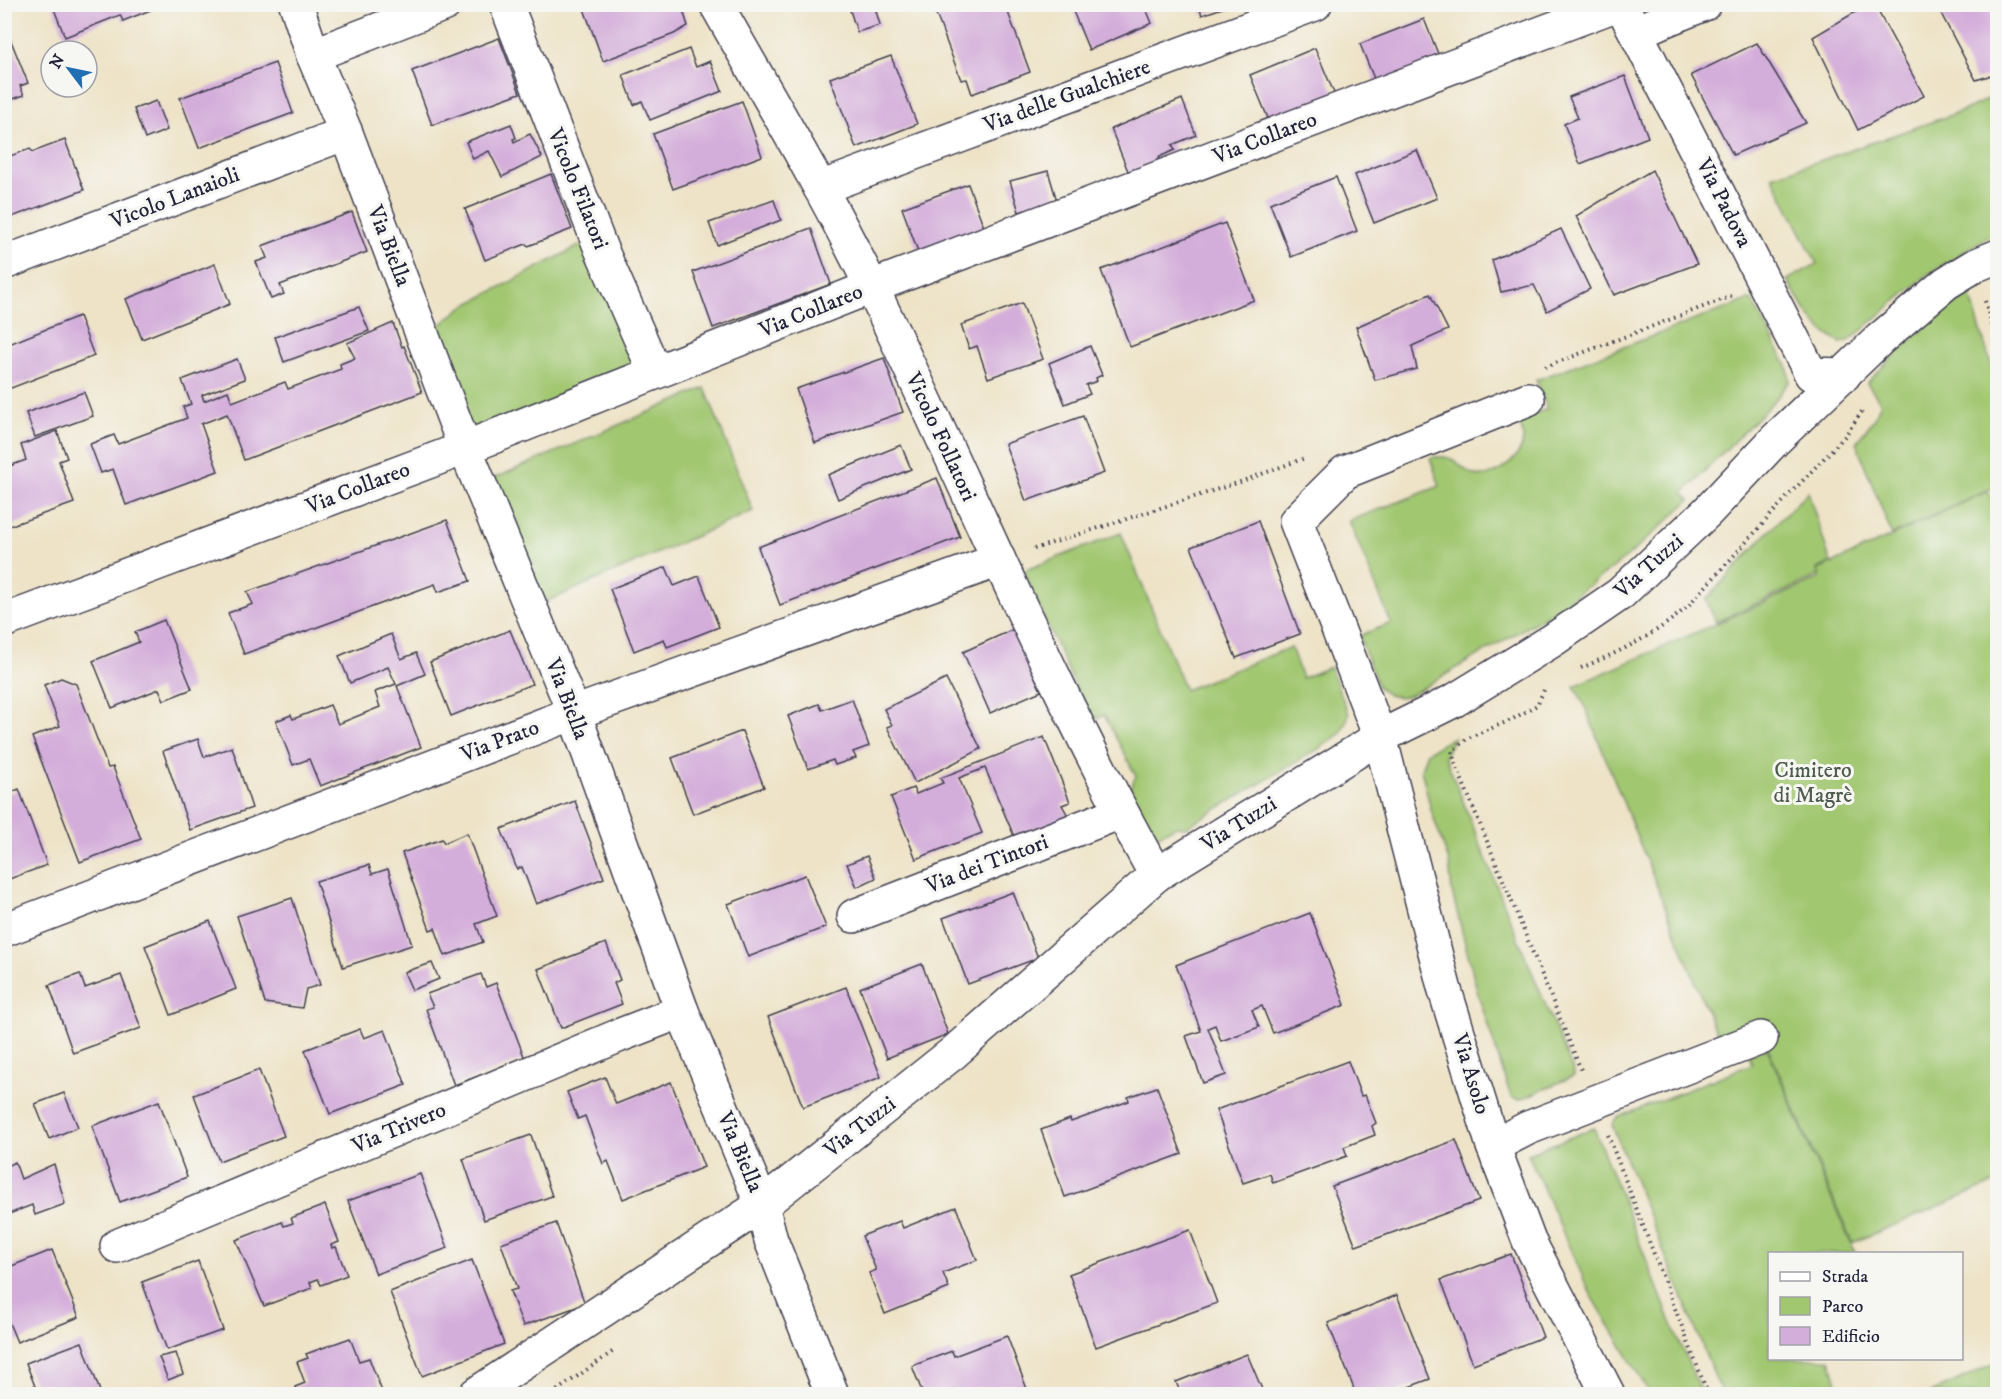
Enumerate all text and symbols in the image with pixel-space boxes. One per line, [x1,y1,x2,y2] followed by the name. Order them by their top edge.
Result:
[39,39,99,99] north arrow
[45,51,69,72] text: N
[979,53,1154,139] street label: Via delle Gualchiere
[1208,106,1321,171] street label: Via Collareo
[541,124,615,253] street label: Vicolo Filatori
[1690,153,1758,253] street label: Via Padova
[106,161,243,235] street label: Vicolo Lanaioli
[361,201,417,291] street label: Via Biella
[754,278,867,344] street label: Via Collareo
[899,367,983,506] street label: Vicolo Follatori
[301,456,414,521] street label: Via Collareo
[1608,528,1689,605] street label: Via Tuzzi
[539,654,595,744] street label: Via Biella
[456,714,543,769] street label: Via Prato
[1774,757,1852,809] park label: Cimitero di Magrè
[1195,790,1282,858] street label: Via Tuzzi
[921,828,1052,900] street label: Via dei Tintori
[1446,1030,1496,1117] street label: Via Asolo
[818,1091,901,1164] street label: Via Tuzzi
[347,1096,450,1160] street label: Via Trivero
[711,1107,769,1197] street label: Via Biella
[1768,1252,1963,1360] legend
[1822,1266,1869,1288] text: Strada
[1822,1296,1863,1318] text: Parco
[1822,1326,1880,1348] text: Edificio

